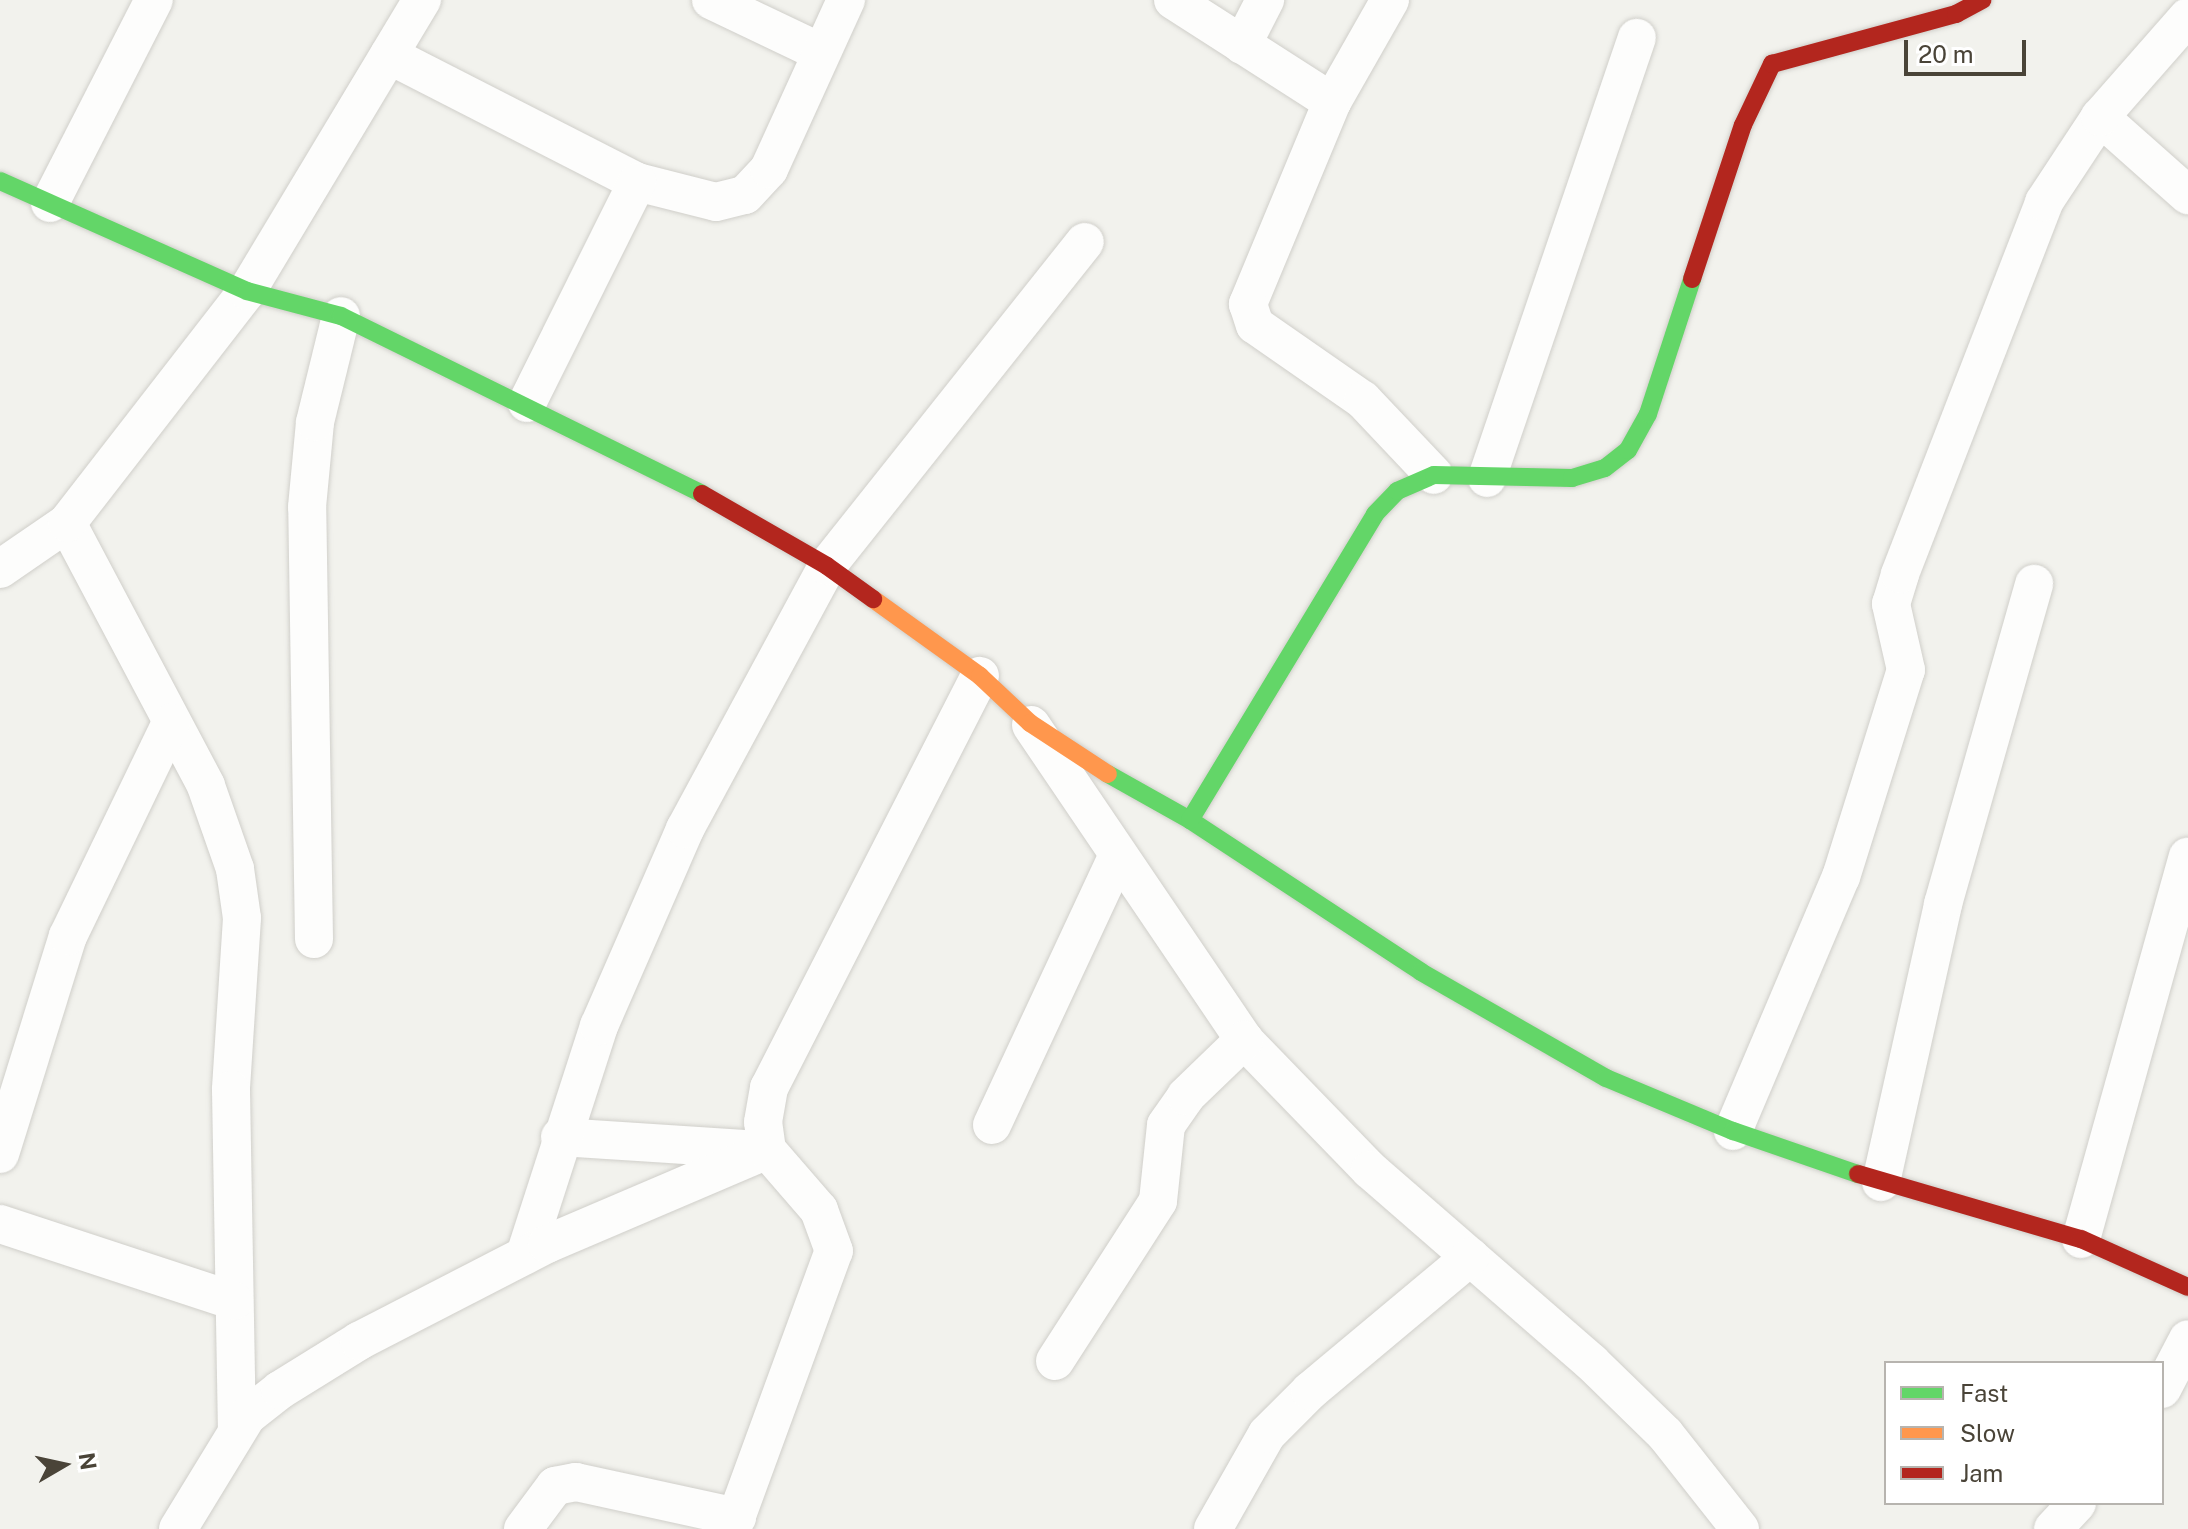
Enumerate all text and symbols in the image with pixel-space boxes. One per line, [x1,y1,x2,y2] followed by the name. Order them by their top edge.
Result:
[1908,24,2030,74] scale bar
[1918,40,1974,68] text: 20 m
[1884,1361,2164,1505] legend
[1960,1379,2008,1407] text: Fast
[1960,1419,2015,1447] text: Slow
[24,1425,104,1505] north arrow
[74,1451,102,1472] text: N
[1960,1459,2003,1487] text: Jam

